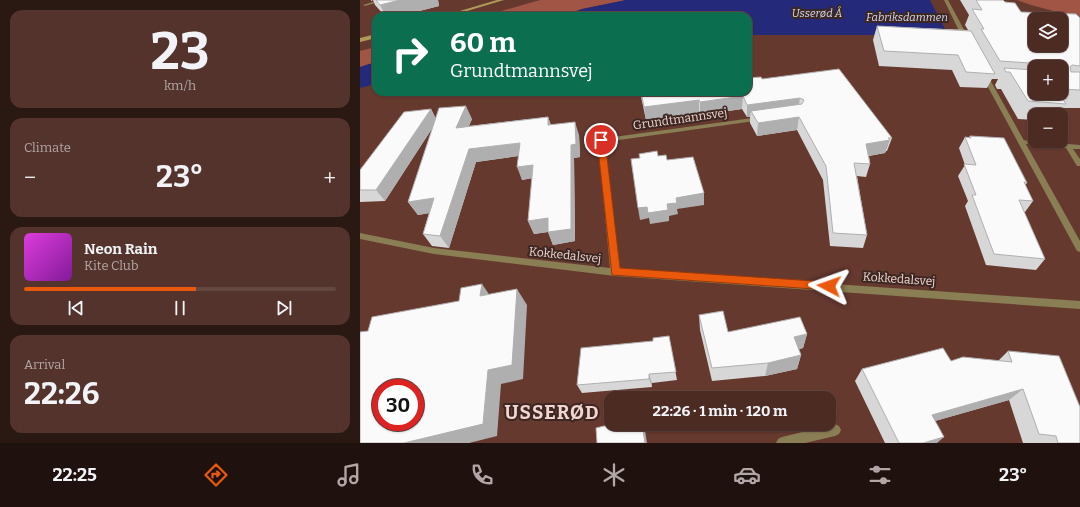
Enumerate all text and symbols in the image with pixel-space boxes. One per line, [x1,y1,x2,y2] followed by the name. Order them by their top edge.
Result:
[792,6,842,20] water label: Usserød Å
[866,11,948,24] water label: Fabriksdammen
[1028,12,1068,148] map controls
[1028,12,1068,52] button: layers
[150,20,210,83] text: 23
[450,26,516,59] text: 60 m
[384,28,436,80] icon: right
[450,60,593,82] text: Grundtmannsvej
[1028,60,1068,100] button: +
[164,78,196,93] text: km/h
[632,105,728,133] street label: Grundtmannsvej
[1028,108,1068,148] button: −
[584,123,618,157] pin
[590,129,612,151] icon: arrive
[24,140,71,155] text: Climate
[156,159,203,195] text: 23°
[24,164,36,191] text: −
[323,164,336,191] text: +
[84,240,157,258] text: Neon Rain
[528,244,602,266] street label: Kokkedalsvej
[84,258,138,273] text: Kite Club
[808,265,850,307] position arrow
[862,269,936,289] street label: Kokkedalsvej
[65,297,87,319] icon: previous
[169,297,191,319] icon: pause
[273,297,295,319] icon: next
[24,357,65,372] text: Arrival
[24,376,99,412] text: 22:26
[372,379,424,431] speed limit sign: 30
[504,401,600,424] district label: USSERØD
[653,402,787,420] text: 22:26 · 1 min · 120 m
[202,461,230,489] icon: directions
[335,461,363,489] icon: music
[468,461,496,489] icon: phone
[600,461,628,489] icon: climate
[733,461,761,489] icon: car
[866,461,894,489] icon: filters
[52,464,97,486] text: 22:25
[999,464,1027,486] text: 23°

